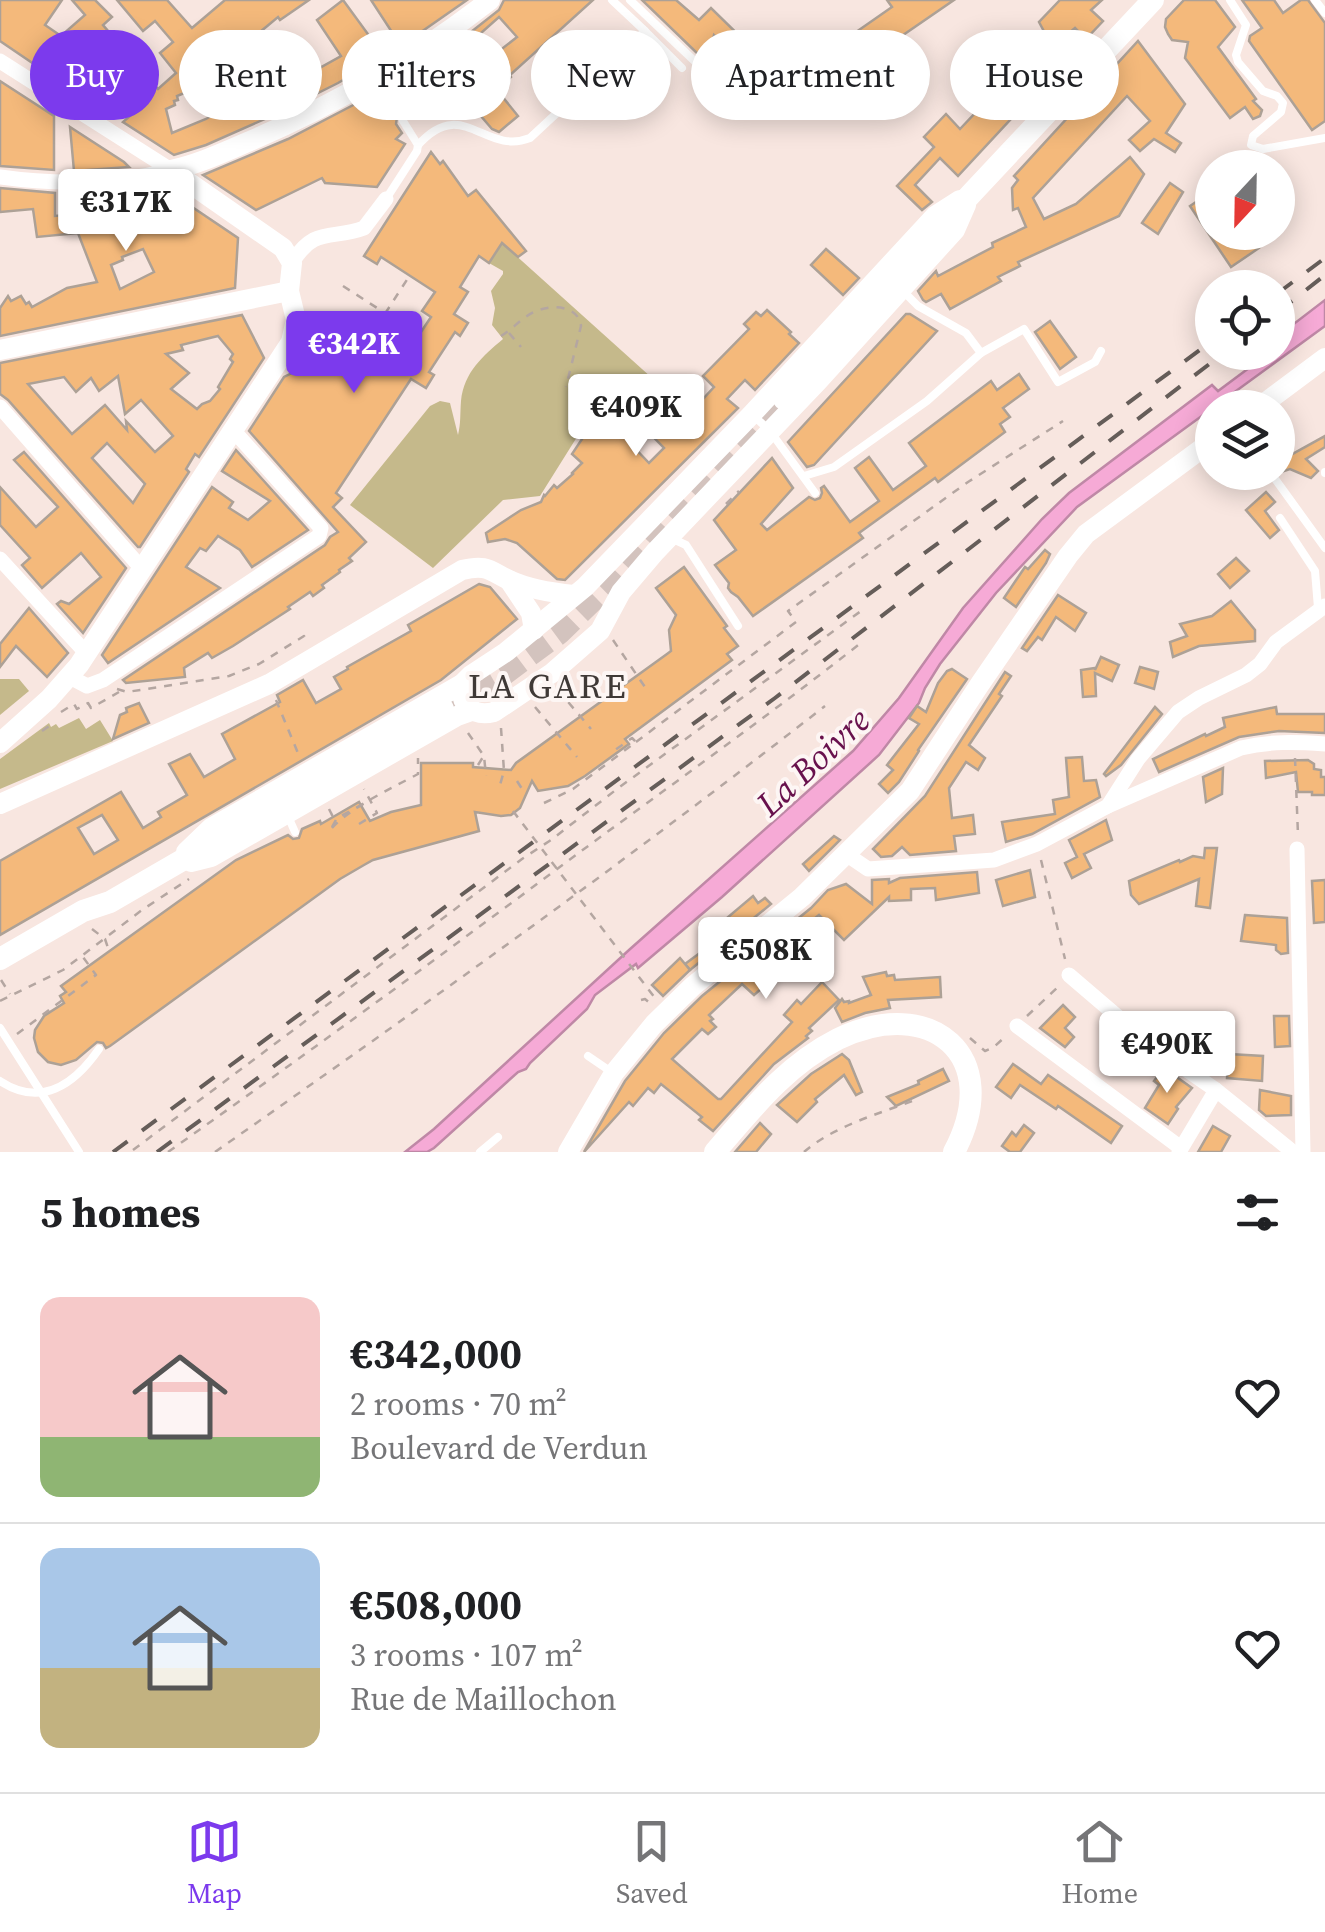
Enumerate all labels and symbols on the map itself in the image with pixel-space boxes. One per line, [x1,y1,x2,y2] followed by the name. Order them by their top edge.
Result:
[1195,150,1295,250] north arrow
[56,169,196,254] pin: €317K
[284,311,424,396] pin: €342K
[566,374,706,459] pin: €409K
[468,662,628,710] district label: LA GARE
[745,697,880,828] water label: La Boivre
[696,917,836,1002] pin: €508K
[1097,1011,1237,1096] pin: €490K

